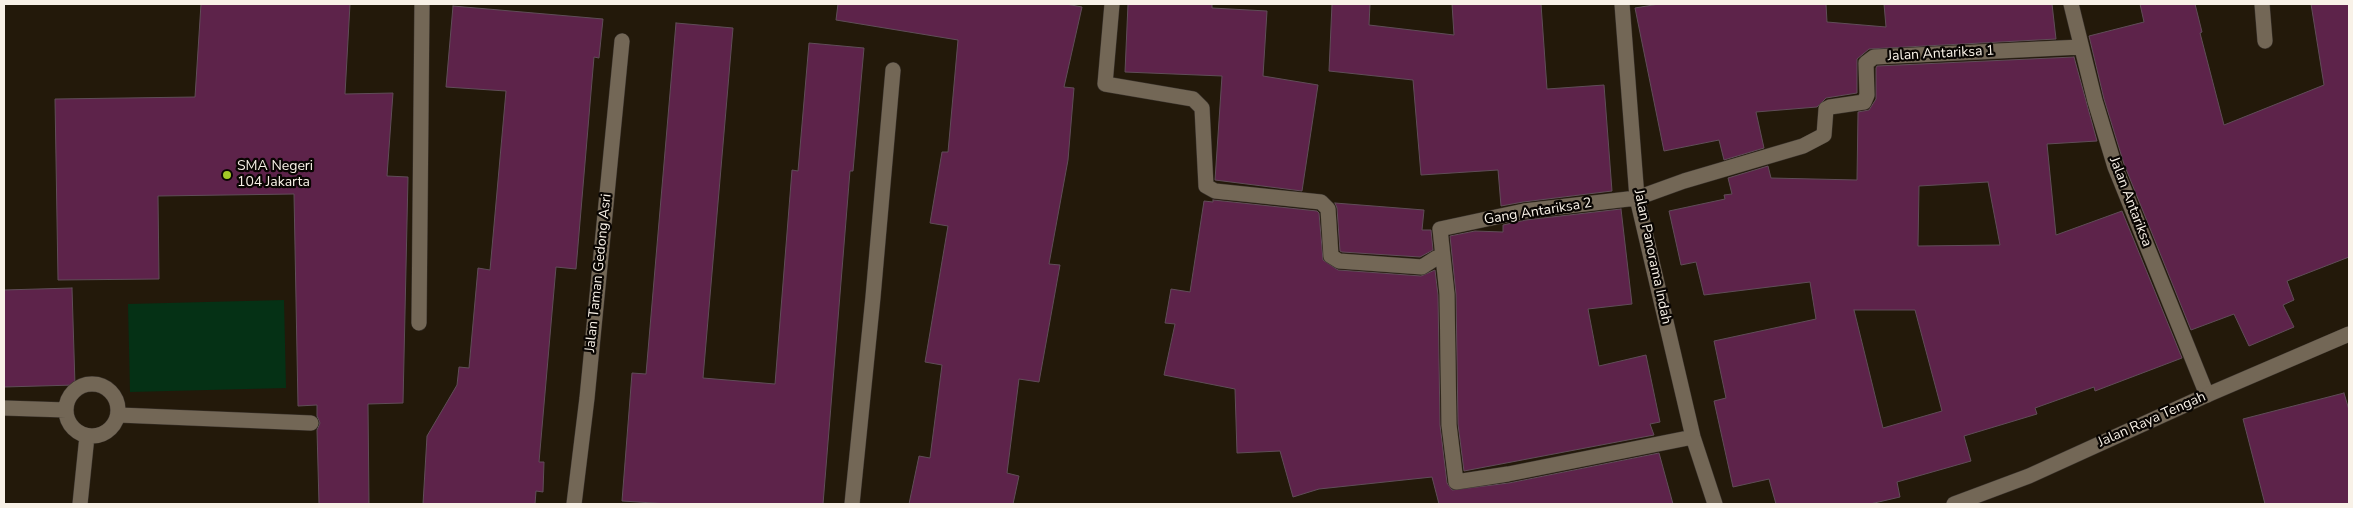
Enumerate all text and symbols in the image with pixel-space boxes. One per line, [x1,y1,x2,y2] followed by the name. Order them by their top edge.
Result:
[1887,43,1995,65] street label: Jalan Antariksa 1
[2105,155,2155,249] street label: Jalan Antariksa
[237,159,313,192] place label: SMA Negeri 104 Jakarta
[221,169,233,181] marker: SMA Negeri 104 Jakarta
[1630,188,1674,326] street label: Jalan Panorama Indah
[582,193,616,353] street label: Jalan Taman Gedong Asri
[1483,195,1593,229] street label: Gang Antariksa 2
[2096,389,2208,451] street label: Jalan Raya Tengah

